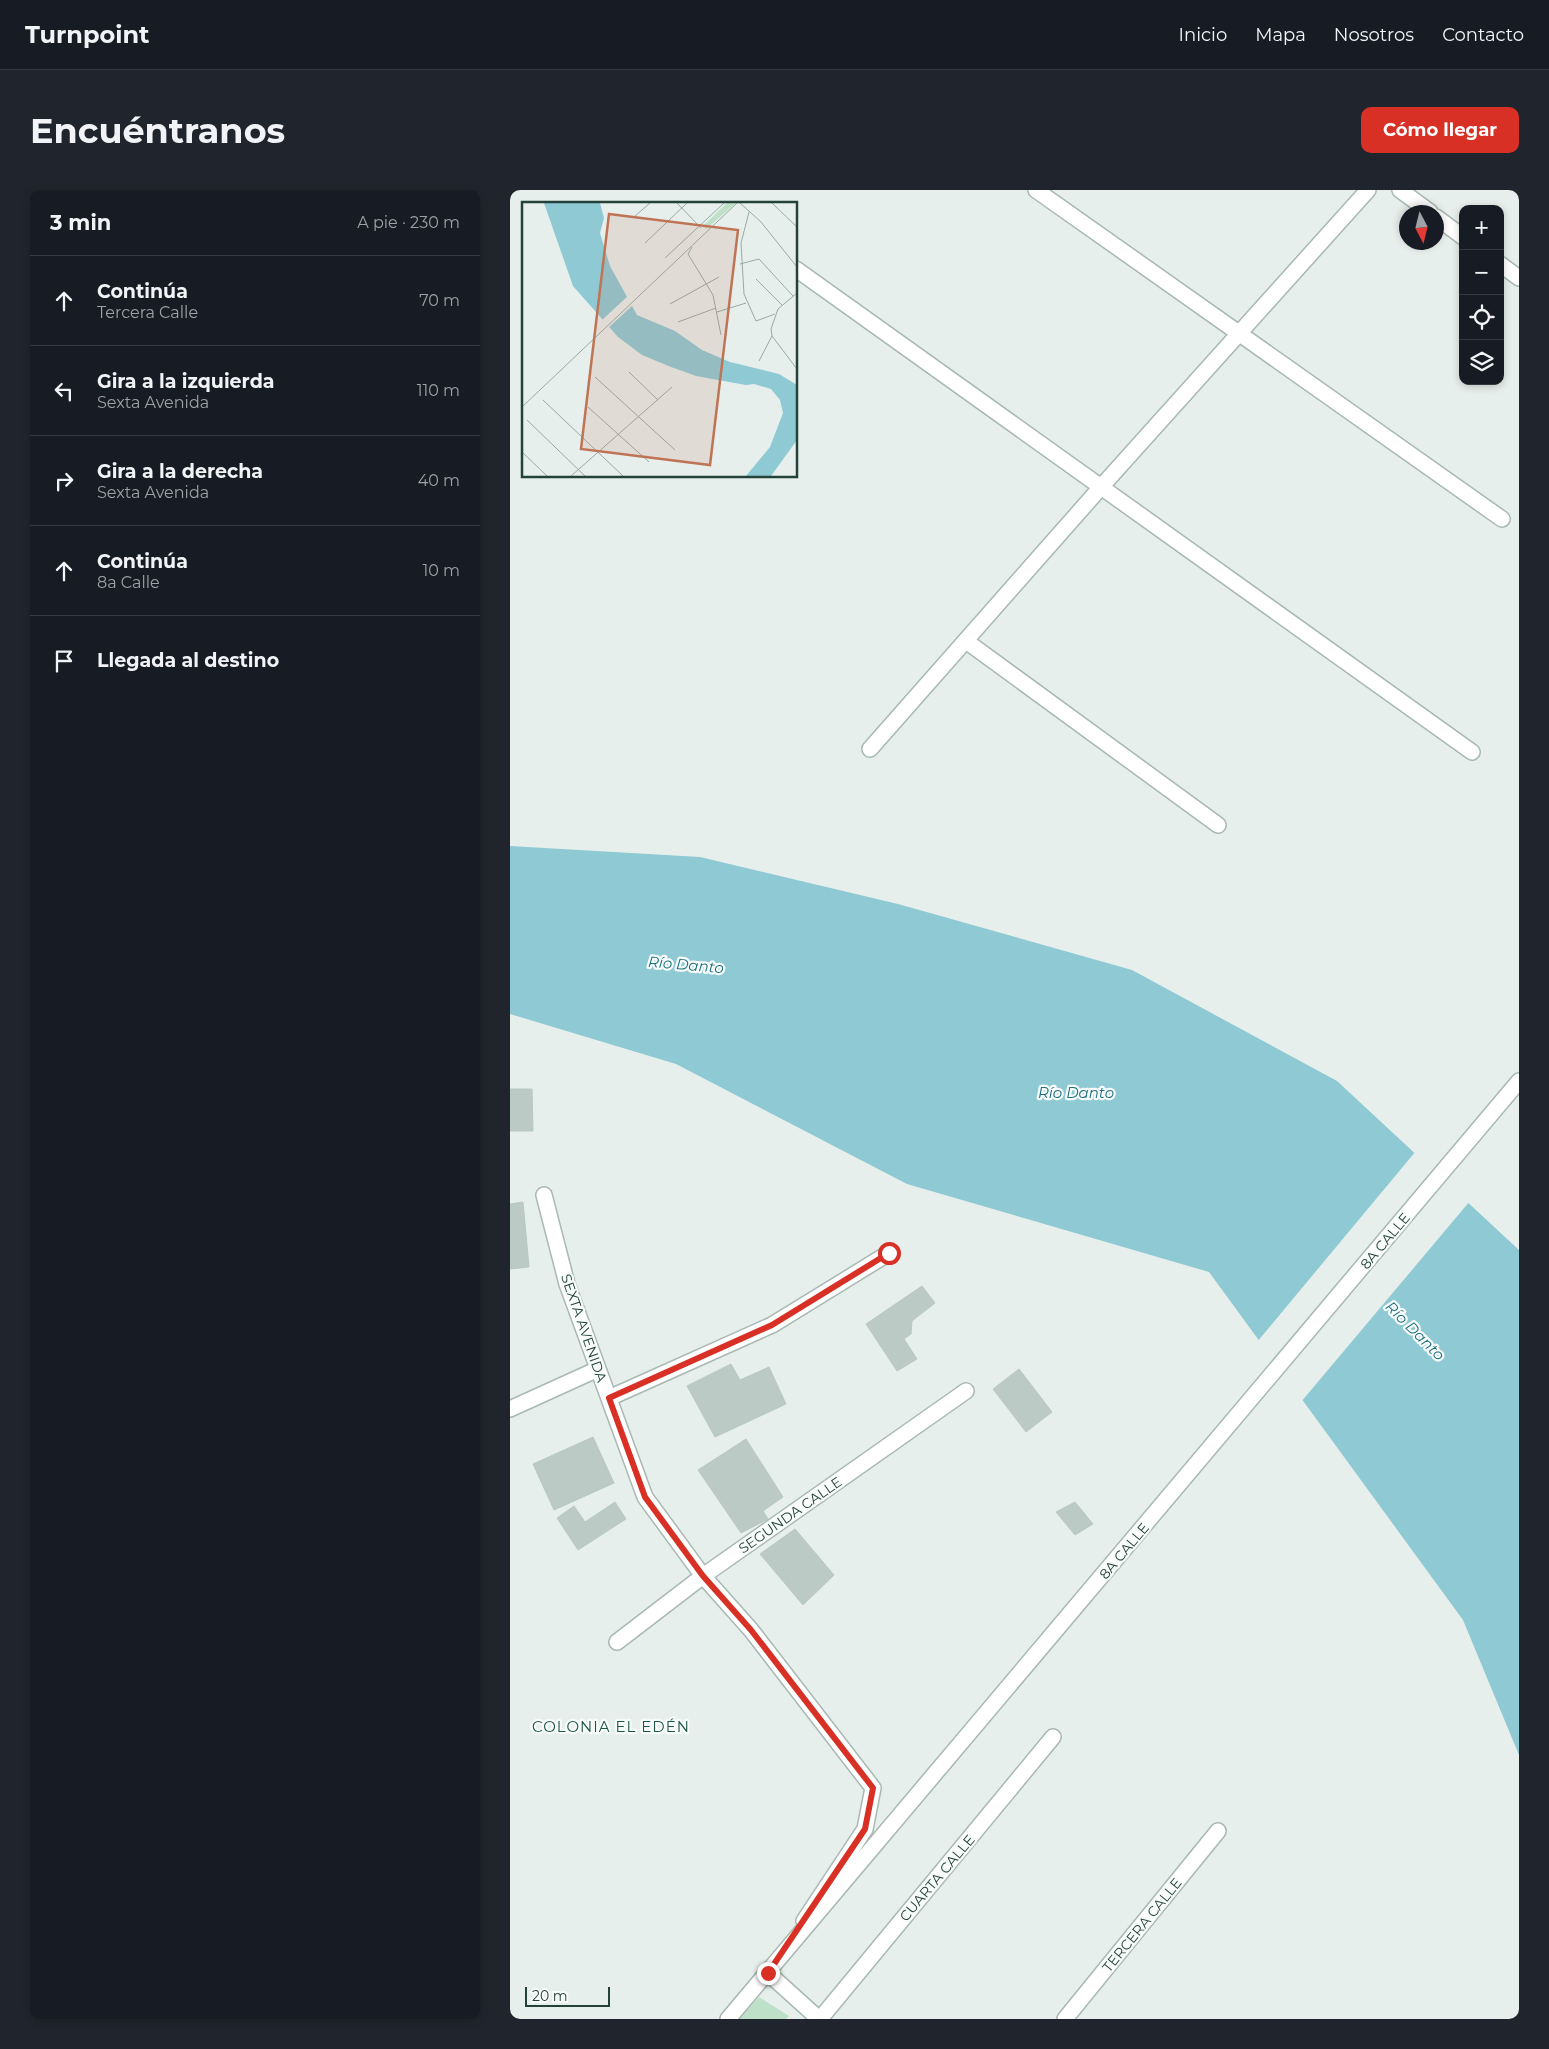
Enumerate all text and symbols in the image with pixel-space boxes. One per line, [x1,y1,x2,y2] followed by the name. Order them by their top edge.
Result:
[25,20,149,49] text: Turnpoint
[1179,24,1227,46] text: Inicio
[1255,24,1306,46] text: Mapa
[1334,24,1414,46] text: Nosotros
[1442,24,1524,46] text: Contacto
[1361,107,1519,153] button: Cómo llegar
[30,109,285,152] text: Encuéntranos
[522,202,798,478] inset map
[1399,205,1444,250] north arrow
[1459,205,1504,385] map controls
[1459,205,1504,250] button: +
[50,210,111,235] text: 3 min
[357,213,460,232] text: A pie · 230 m
[1459,250,1504,295] button: −
[97,280,188,303] text: Continúa
[50,287,78,315] icon: ahead
[419,291,460,310] text: 70 m
[1459,295,1504,340] button: locate
[97,303,198,322] text: Tercera Calle
[1459,340,1504,385] button: layers
[97,370,275,393] text: Gira a la izquierda
[50,377,78,405] icon: left
[417,381,460,400] text: 110 m
[97,393,209,412] text: Sexta Avenida
[97,460,263,483] text: Gira a la derecha
[50,467,78,495] icon: right
[418,471,460,490] text: 40 m
[97,483,209,502] text: Sexta Avenida
[97,550,188,573] text: Continúa
[50,557,78,585] icon: ahead
[422,561,460,580] text: 10 m
[97,573,160,592] text: 8a Calle
[50,647,78,675] icon: arrive
[97,649,279,672] text: Llegada al destino
[647,952,725,977] water label: Río Danto
[1038,1083,1114,1102] water label: Río Danto
[1356,1209,1414,1273] street label: 8A CALLE
[878,1242,901,1265] route start
[557,1271,611,1385] street label: SEXTA AVENIDA
[1382,1297,1449,1364] water label: Río Danto
[735,1473,845,1557] street label: SEGUNDA CALLE
[1095,1519,1153,1583] street label: 8A CALLE
[532,1717,690,1736] district label: COLONIA EL EDÉN
[896,1831,978,1925] street label: CUARTA CALLE
[1098,1874,1186,1976] street label: TERCERA CALLE
[757,1962,780,1985] route end
[525,1984,610,2007] scale bar
[532,1987,568,2005] text: 20 m

